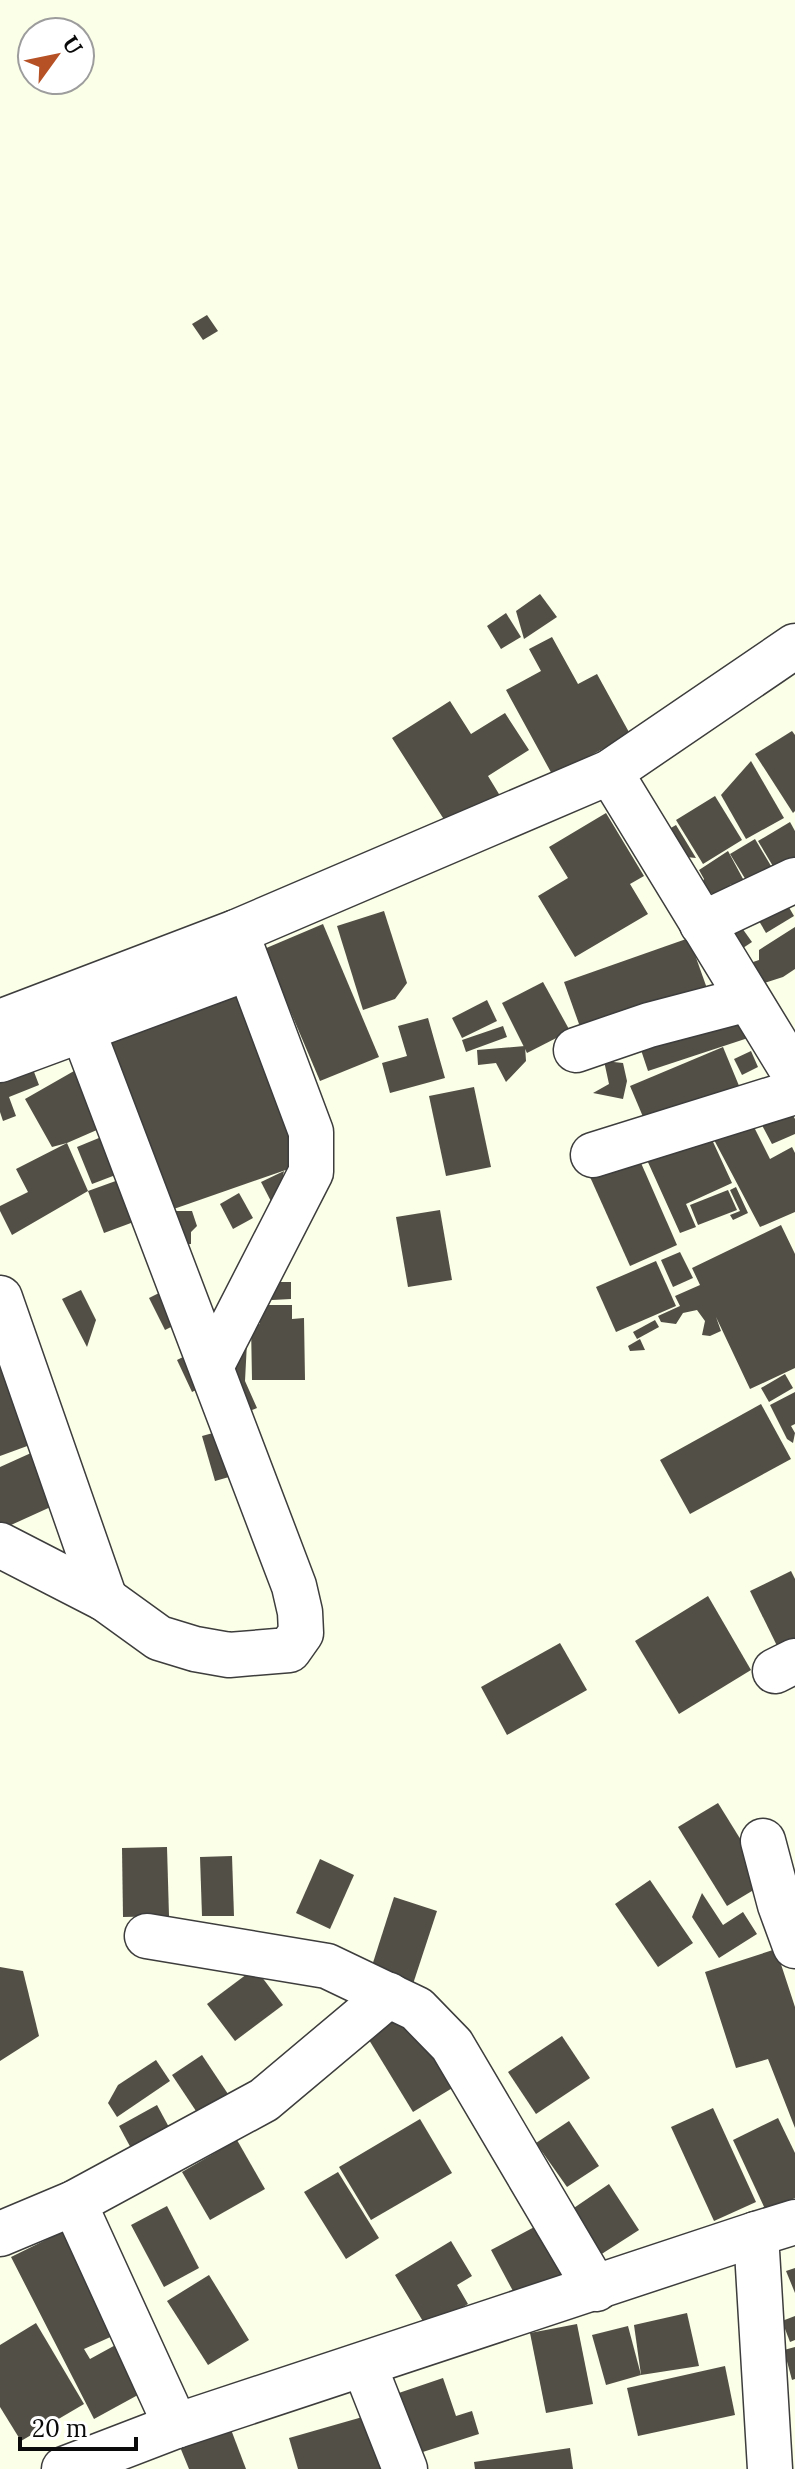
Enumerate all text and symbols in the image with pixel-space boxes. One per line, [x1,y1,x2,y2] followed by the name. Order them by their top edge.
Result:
[16,16,96,96] north arrow
[56,30,89,60] text: U
[20,2401,136,2451] scale bar
[32,2413,88,2444] text: 20 m

